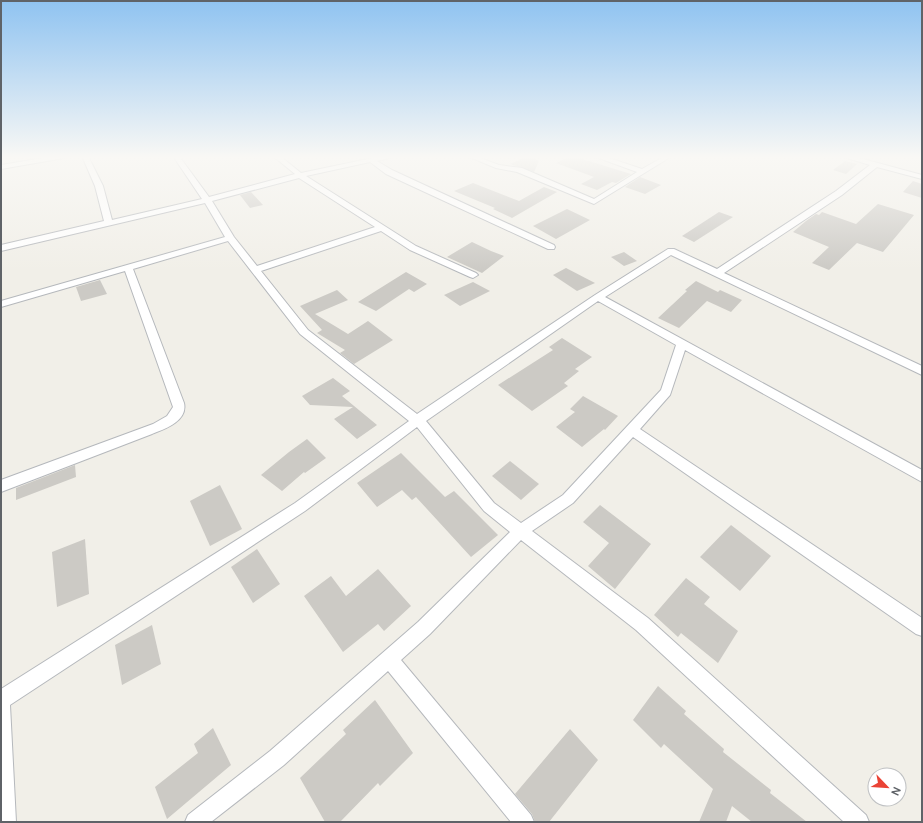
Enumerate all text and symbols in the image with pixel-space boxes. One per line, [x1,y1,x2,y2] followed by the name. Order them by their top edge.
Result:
[867,767,907,807] north arrow
[888,785,904,798] text: N

